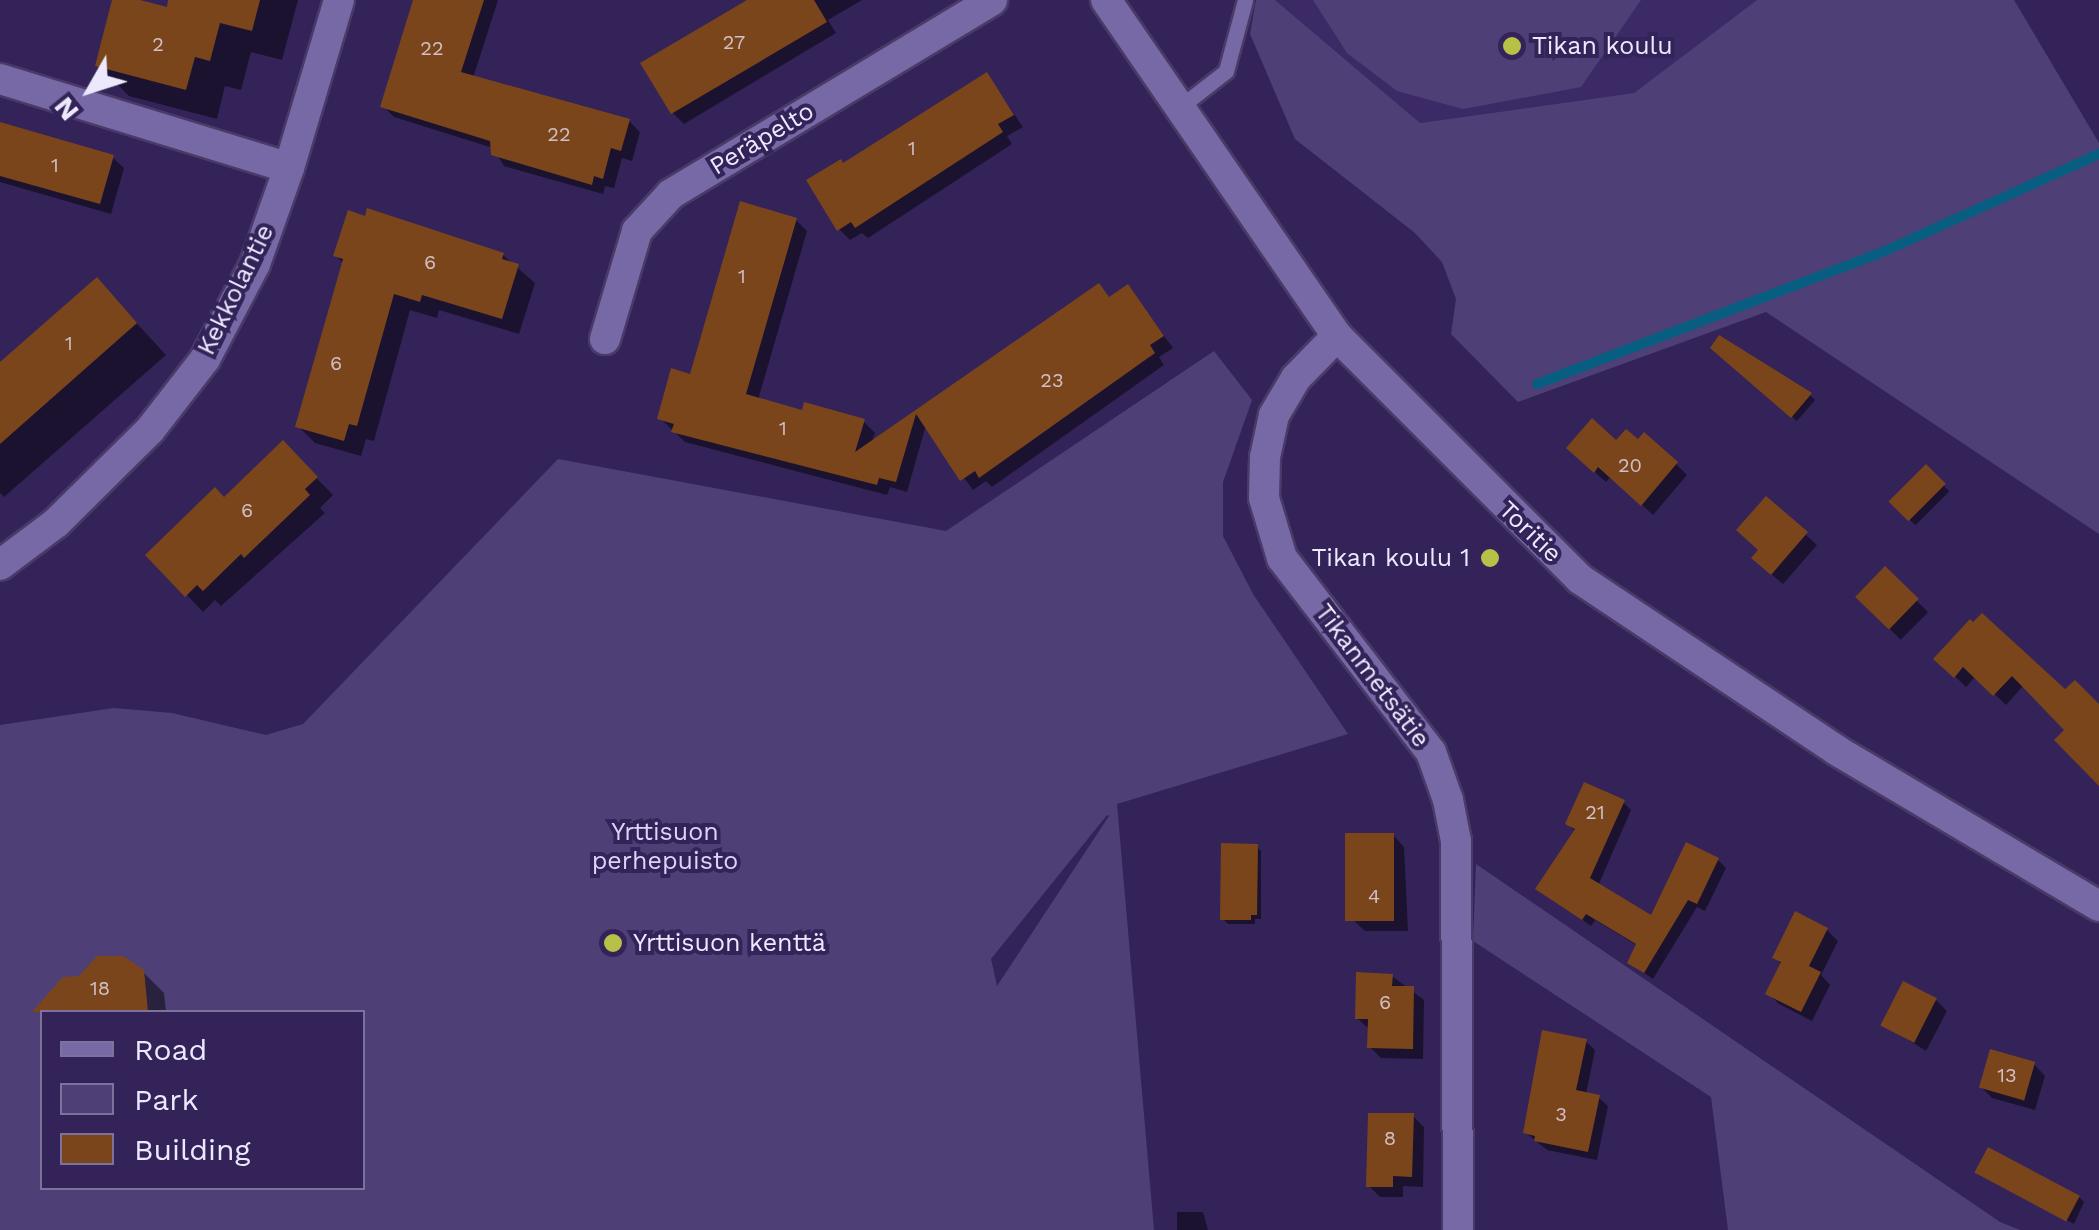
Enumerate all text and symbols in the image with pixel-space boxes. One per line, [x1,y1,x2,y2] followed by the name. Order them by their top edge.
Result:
[723,30,745,54] house number: 27
[1532,31,1673,61] place label: Tikan koulu
[152,32,164,56] house number: 2
[1501,35,1523,57] marker: Tikan koulu
[420,36,444,60] house number: 22
[40,40,140,140] north arrow
[47,91,86,128] text: N
[704,96,820,182] street label: Peräpelto
[547,122,571,146] house number: 22
[908,136,916,160] house number: 1
[51,153,59,177] house number: 1
[192,220,280,360] street label: Kekkolantie
[424,250,436,274] house number: 6
[738,264,746,288] house number: 1
[65,331,73,355] house number: 1
[330,351,342,375] house number: 6
[1040,368,1064,392] house number: 23
[779,416,787,440] house number: 1
[1618,453,1642,477] house number: 20
[1492,495,1568,569] street label: Toritie
[241,498,253,522] house number: 6
[1311,543,1470,573] place label: Tikan koulu 1
[1479,547,1501,569] marker: Tikan koulu 1
[1308,598,1436,754] street label: Tikanmetsätie
[1585,800,1605,824] house number: 21
[592,818,738,877] park label: Yrttisuon perhepuisto
[1368,884,1380,908] house number: 4
[633,928,826,958] place label: Yrttisuon kenttä
[602,932,624,954] marker: Yrttisuon kenttä
[90,976,110,1000] house number: 18
[1379,990,1391,1014] house number: 6
[40,1010,365,1190] legend
[134,1032,207,1067] text: Road
[1997,1063,2017,1087] house number: 13
[134,1082,199,1117] text: Park
[1555,1102,1567,1126] house number: 3
[1384,1126,1396,1150] house number: 8
[134,1132,251,1167] text: Building

